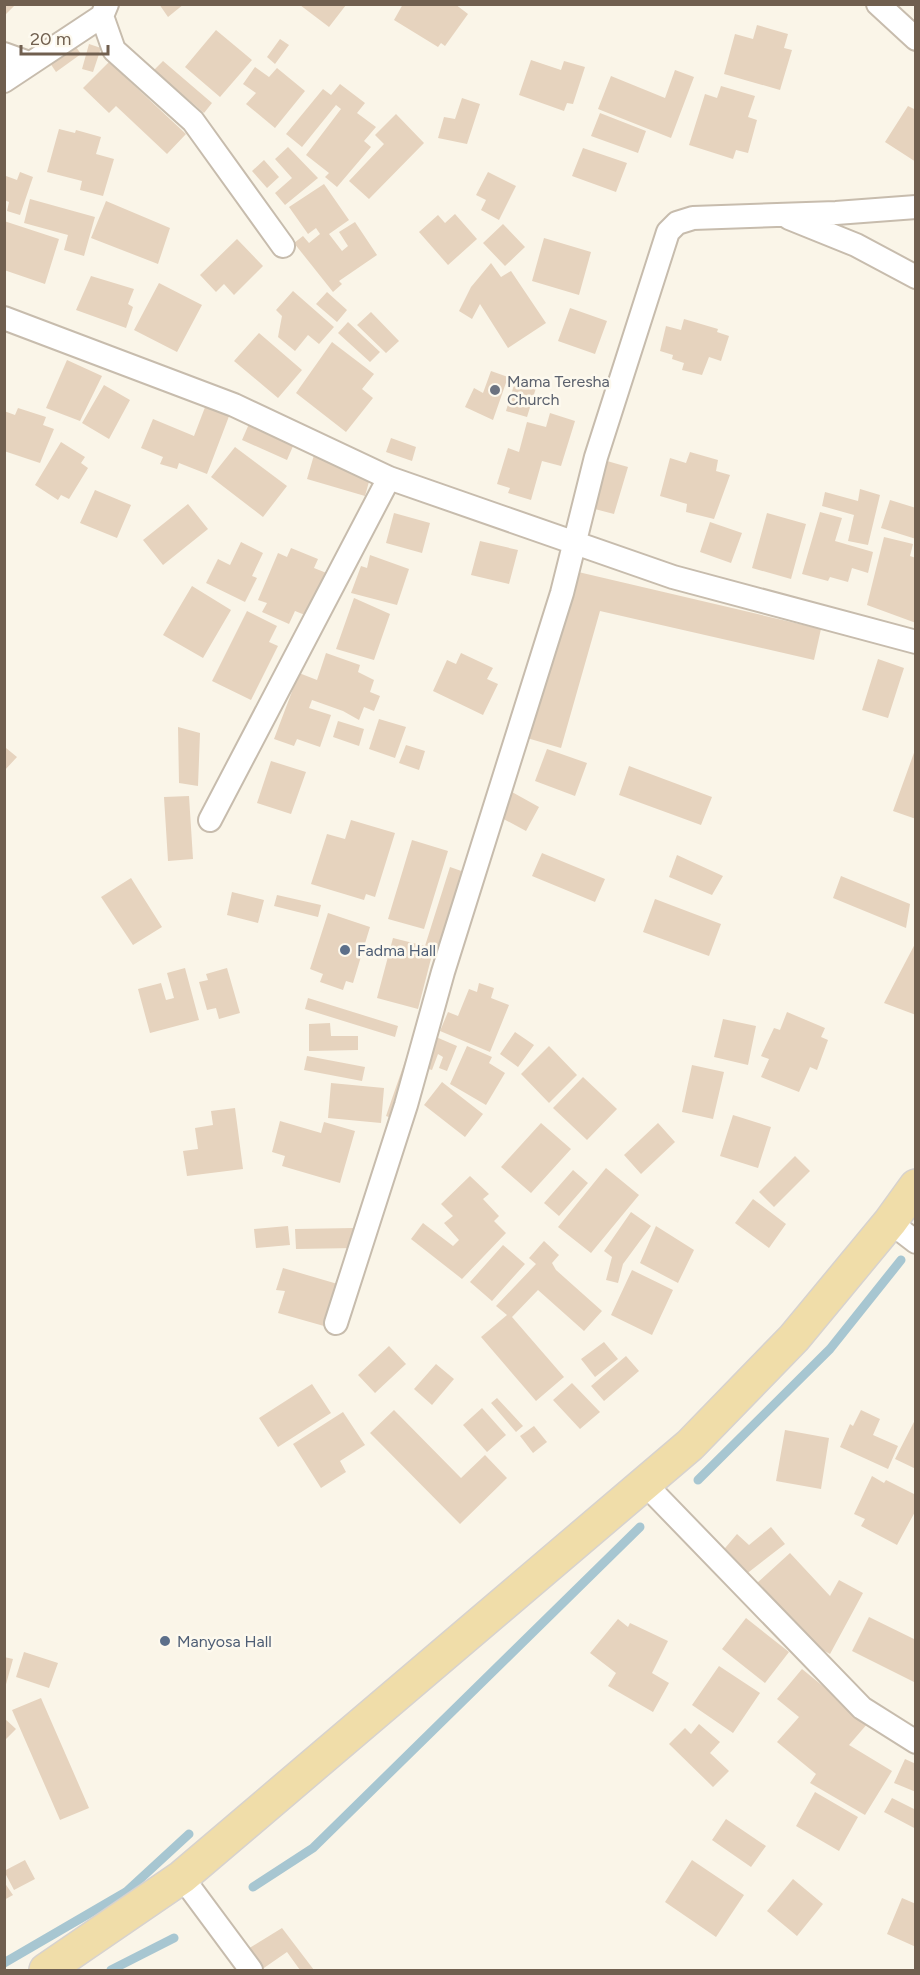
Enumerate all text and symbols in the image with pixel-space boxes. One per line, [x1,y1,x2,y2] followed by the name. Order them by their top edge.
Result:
[21,18,108,56] scale bar
[30,28,71,50] text: 20 m
[507,372,610,409] place label: Mama Teresha Church
[488,383,502,397] marker: Mama Teresha Church
[357,941,436,960] place label: Fadma Hall
[338,943,352,957] marker: Fadma Hall
[177,1632,272,1651] place label: Manyosa Hall
[158,1634,172,1648] marker: Manyosa Hall

